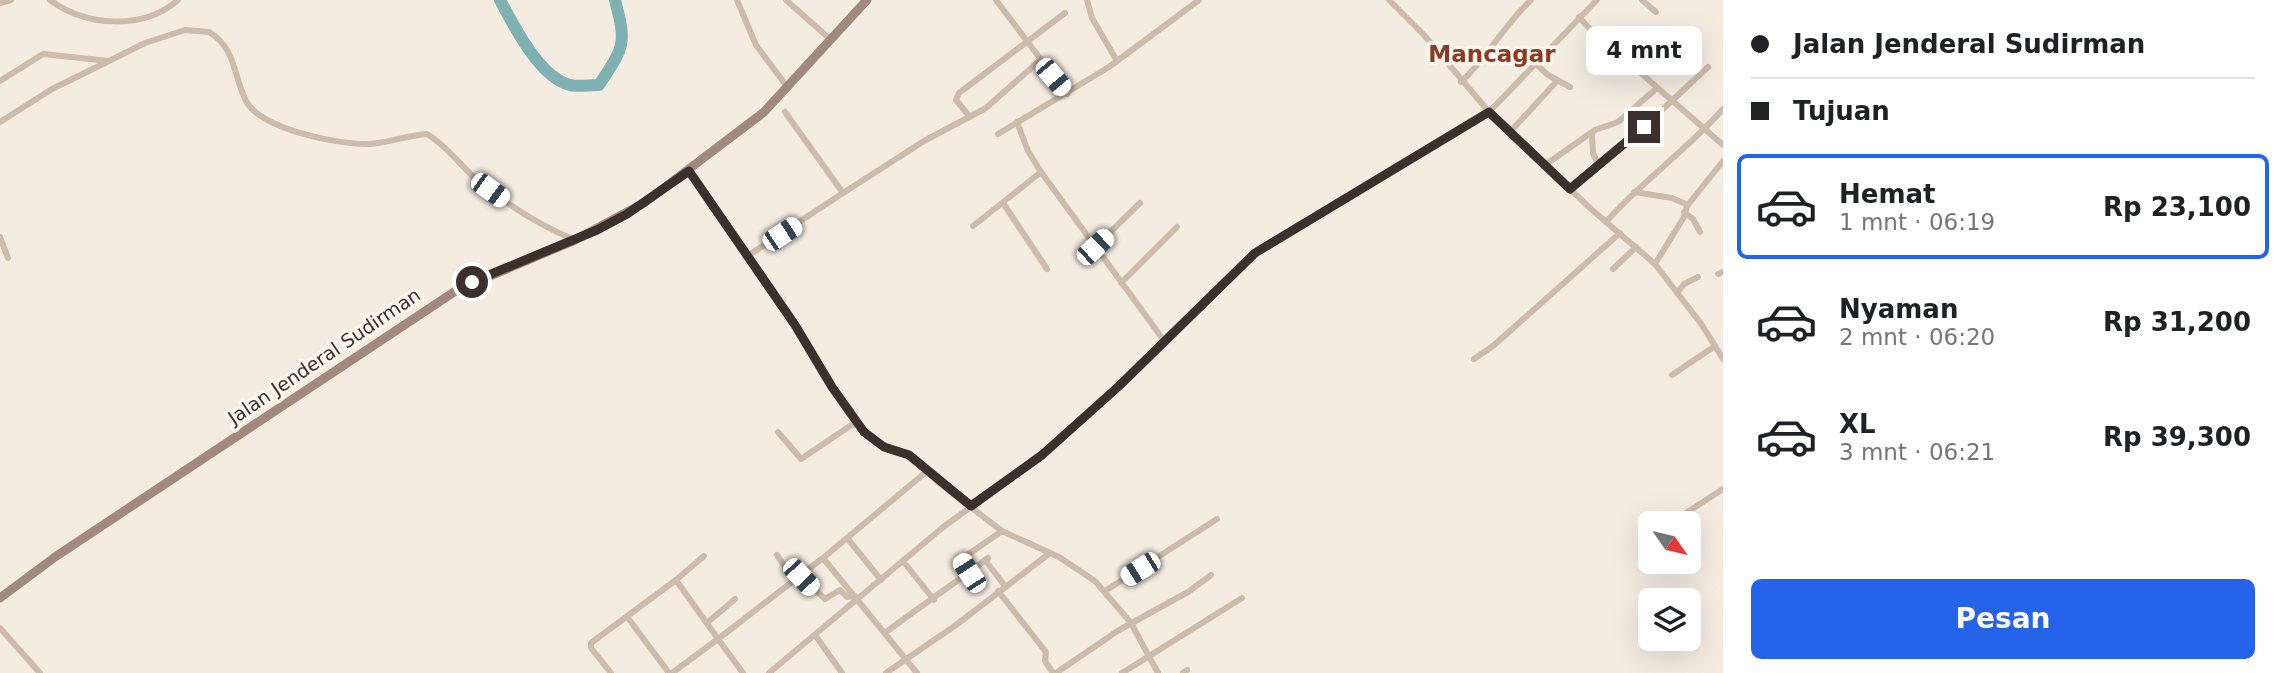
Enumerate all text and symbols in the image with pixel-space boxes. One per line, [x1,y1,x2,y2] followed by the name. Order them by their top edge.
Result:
[1586,25,1702,74] callout: 4 mnt
[1793,29,2145,59] text: Jalan Jenderal Sudirman
[1606,37,1682,63] text: 4 mnt
[1428,41,1556,67] district label: Mancagar
[1032,54,1075,100] car
[1793,96,1890,126] text: Tujuan
[1628,111,1660,143] route end
[467,169,514,211] car
[1755,175,1818,238] icon: car
[1839,179,1935,209] text: Hemat
[2103,192,2251,222] text: Rp 23,100
[1839,209,1995,235] text: 1 mnt · 06:19
[759,214,806,254] car
[1073,225,1118,269] car
[456,266,488,298] route start
[223,283,424,429] street label: Jalan Jenderal Sudirman
[1755,290,1818,353] icon: car
[1839,294,1958,324] text: Nyaman
[2103,307,2251,337] text: Rp 31,200
[1839,324,1995,350] text: 2 mnt · 06:20
[1755,405,1818,468] icon: car
[1839,409,1876,439] text: XL
[2103,422,2251,452] text: Rp 39,300
[1839,439,1995,465] text: 3 mnt · 06:21
[1638,511,1701,574] north arrow
[1638,511,1701,651] map controls
[1117,549,1164,589] car
[949,550,990,596] car
[779,554,824,600] car
[1751,579,2255,659] button: Pesan
[1638,588,1701,651] button: layers

